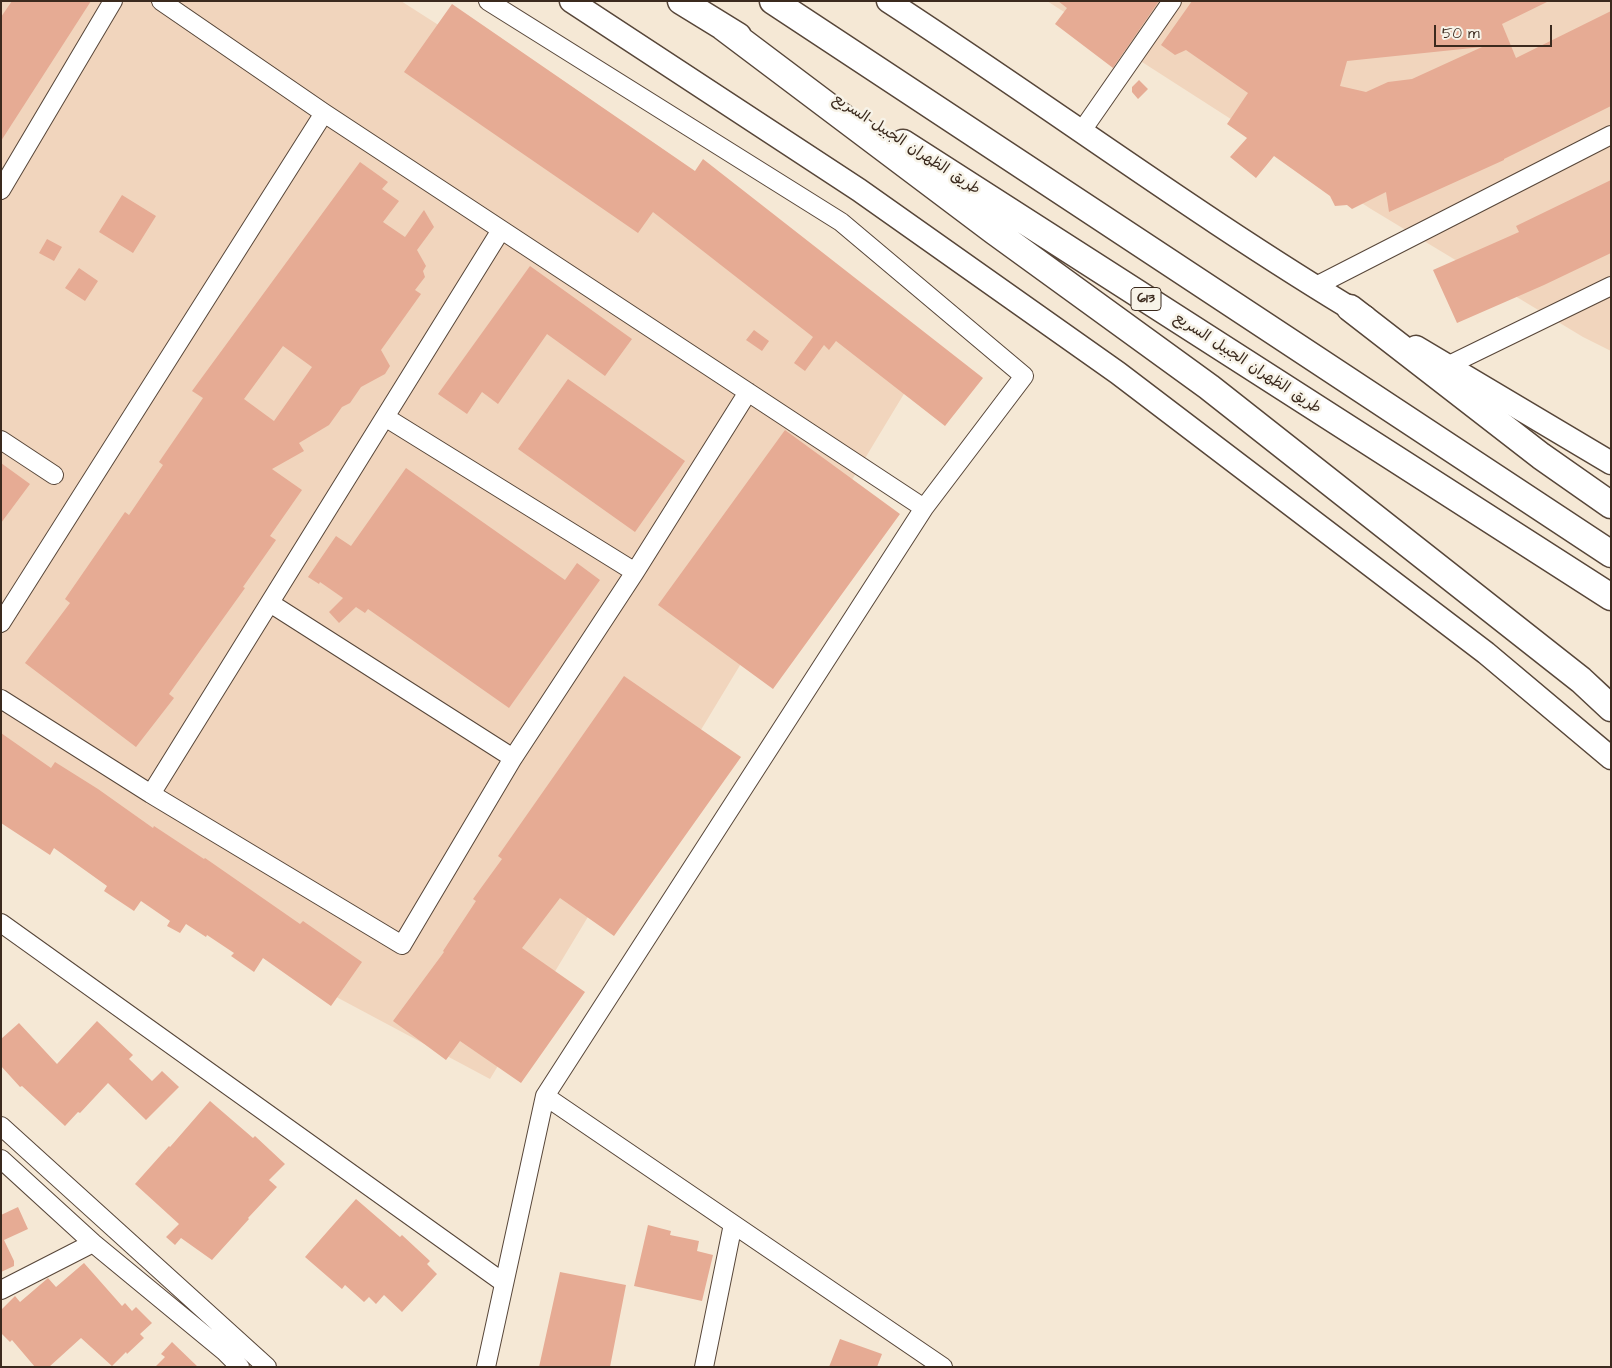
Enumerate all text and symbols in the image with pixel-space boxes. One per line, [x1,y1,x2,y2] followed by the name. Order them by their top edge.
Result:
[1437,15,1554,47] scale bar
[1442,23,1480,44] text: 50 m
[829,91,983,199] street label: طريق الظهران الجبيل السريع
[1131,288,1161,310] road number: 613
[1170,310,1324,418] street label: طريق الظهران الجبيل السريع

